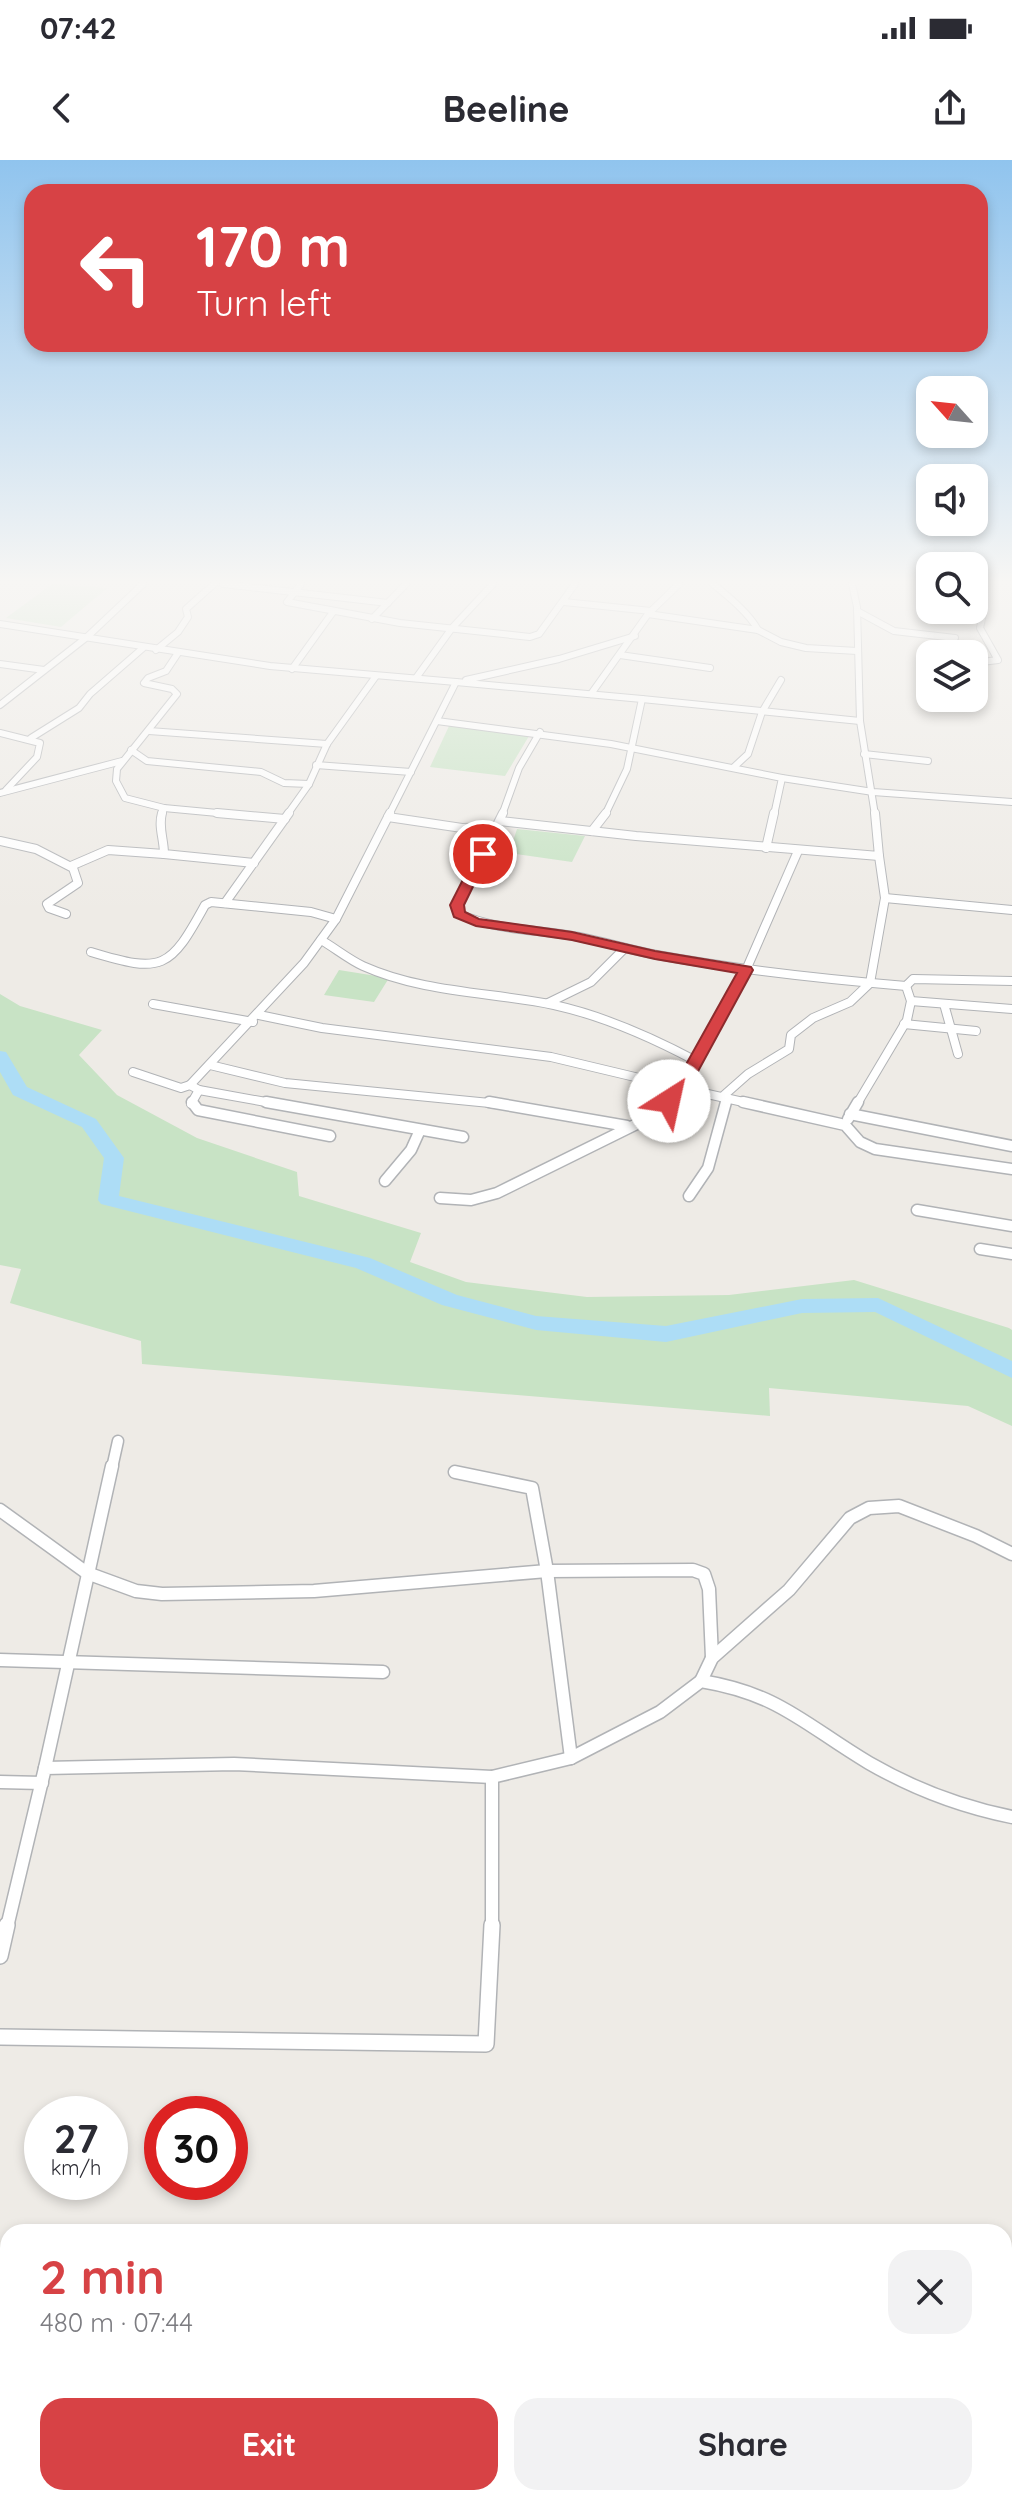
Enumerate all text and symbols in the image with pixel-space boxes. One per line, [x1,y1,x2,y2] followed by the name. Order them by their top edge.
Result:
[40,9,117,47] text: 07:42
[40,86,84,130] icon: back
[443,86,569,131] text: Beeline
[928,86,972,130] icon: share
[196,211,350,281] text: 170 m
[64,216,168,320] icon: left
[196,280,332,325] text: Turn left
[916,376,988,448] north arrow
[916,376,988,712] map controls
[916,464,988,536] button: sound
[916,552,988,624] button: search
[916,640,988,712] button: layers
[449,820,517,888] pin
[461,832,505,876] icon: arrive
[627,1059,711,1143] position arrow
[144,2096,248,2200] speed limit sign: 30
[54,2113,98,2163] text: 27
[51,2155,101,2180] text: km/h
[40,2246,165,2306] text: 2 min
[888,2250,972,2334] button: close
[40,2306,193,2339] text: 480 m · 07:44
[40,2398,498,2490] button: Exit
[514,2398,972,2490] button: Share

